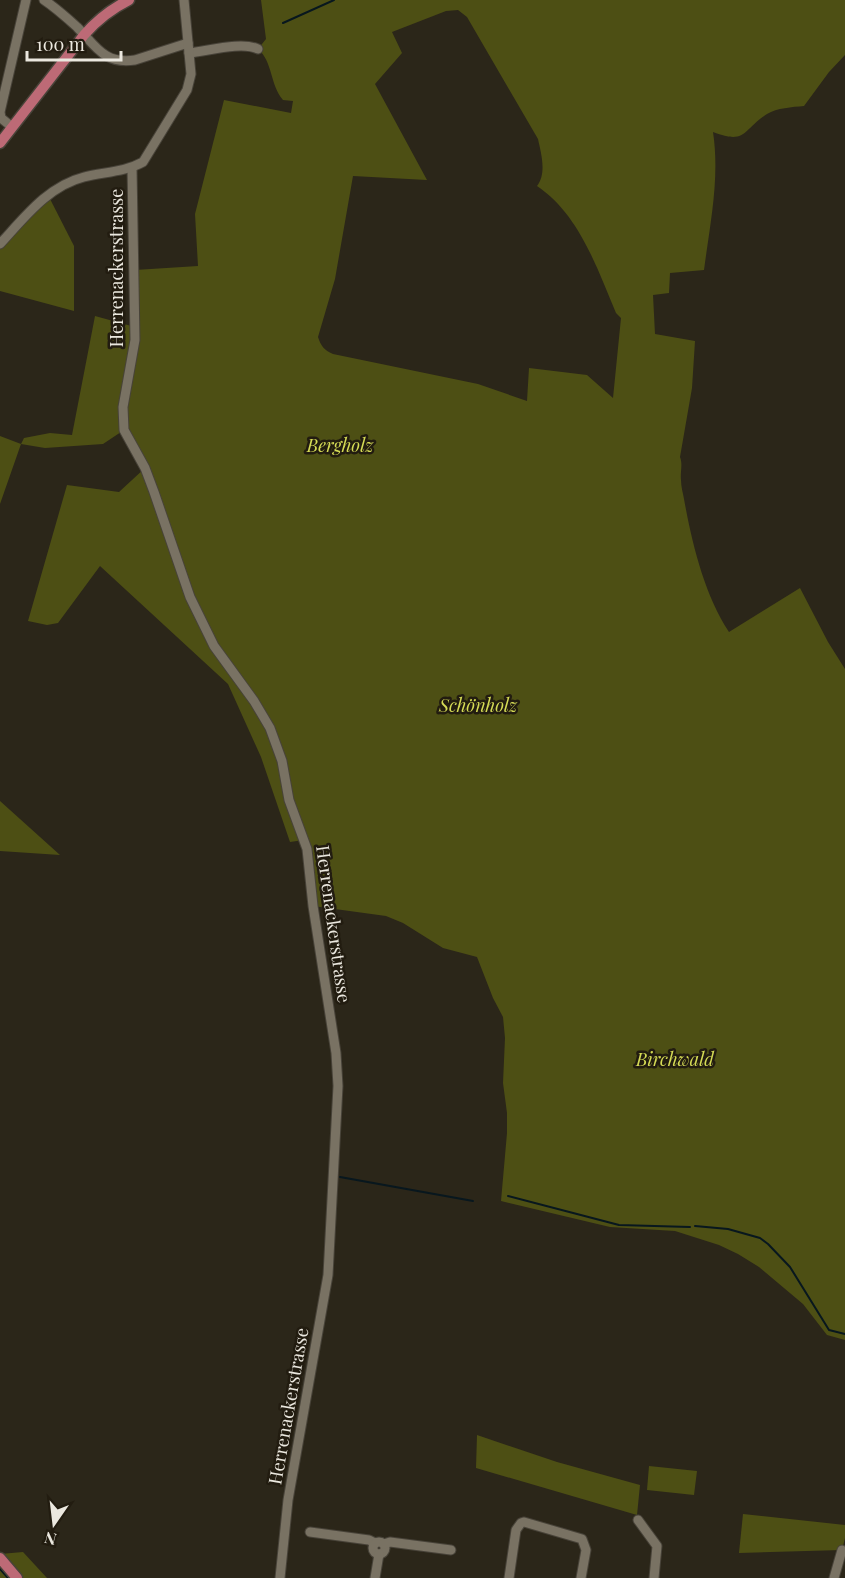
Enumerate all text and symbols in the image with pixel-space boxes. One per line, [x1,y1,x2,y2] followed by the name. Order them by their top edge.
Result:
[27,24,122,62] scale bar
[36,32,85,56] text: 100 m
[104,189,128,347] street label: Herrenackerstrasse
[306,433,374,457] park label: Bergholz
[438,693,518,717] park label: Schönholz
[311,844,357,1004] street label: Herrenackerstrasse
[635,1047,715,1071] park label: Birchwald
[262,1326,314,1486] street label: Herrenackerstrasse
[24,1494,84,1554] north arrow
[42,1527,58,1551] text: N

